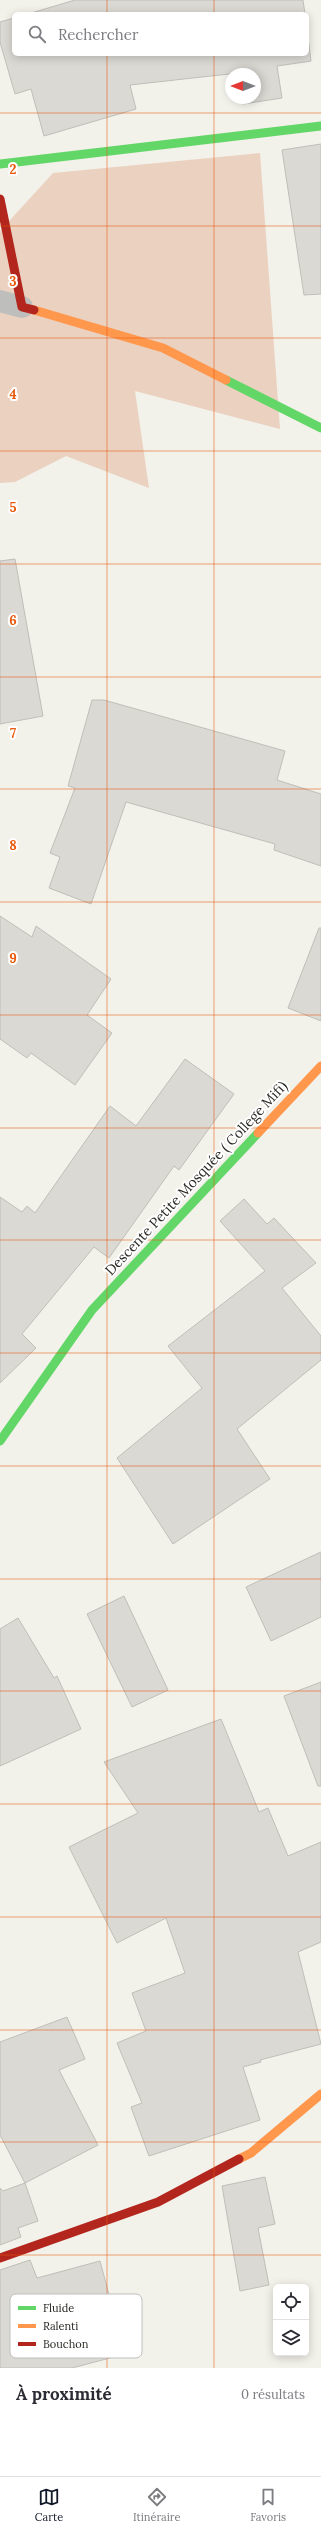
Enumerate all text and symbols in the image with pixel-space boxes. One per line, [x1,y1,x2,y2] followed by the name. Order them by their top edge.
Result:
[12,12,309,56] search box
[26,23,48,45] icon: search
[58,25,138,44] text: Rechercher
[225,68,261,104] north arrow
[10,161,17,178] text: 2
[9,273,17,290] text: 3
[9,386,17,403] text: 4
[9,499,17,516] text: 5
[9,612,17,629] text: 6
[10,725,16,742] text: 7
[9,837,17,854] text: 8
[9,950,17,967] text: 9
[101,1077,291,1279] street label: Descente Petite Mosquée ( College Mifi)
[273,2284,309,2356] map controls
[273,2284,309,2320] button: locate
[10,2294,142,2358] legend
[43,2301,74,2315] text: Fluide
[43,2319,78,2333] text: Ralenti
[273,2320,309,2356] button: layers
[43,2337,89,2351] text: Bouchon
[16,2383,112,2405] text: À proximité
[241,2386,305,2403] text: 0 résultats
[35,2486,63,2524] tab: Carte
[133,2486,180,2524] tab: Itinéraire
[250,2486,286,2524] tab: Favoris

